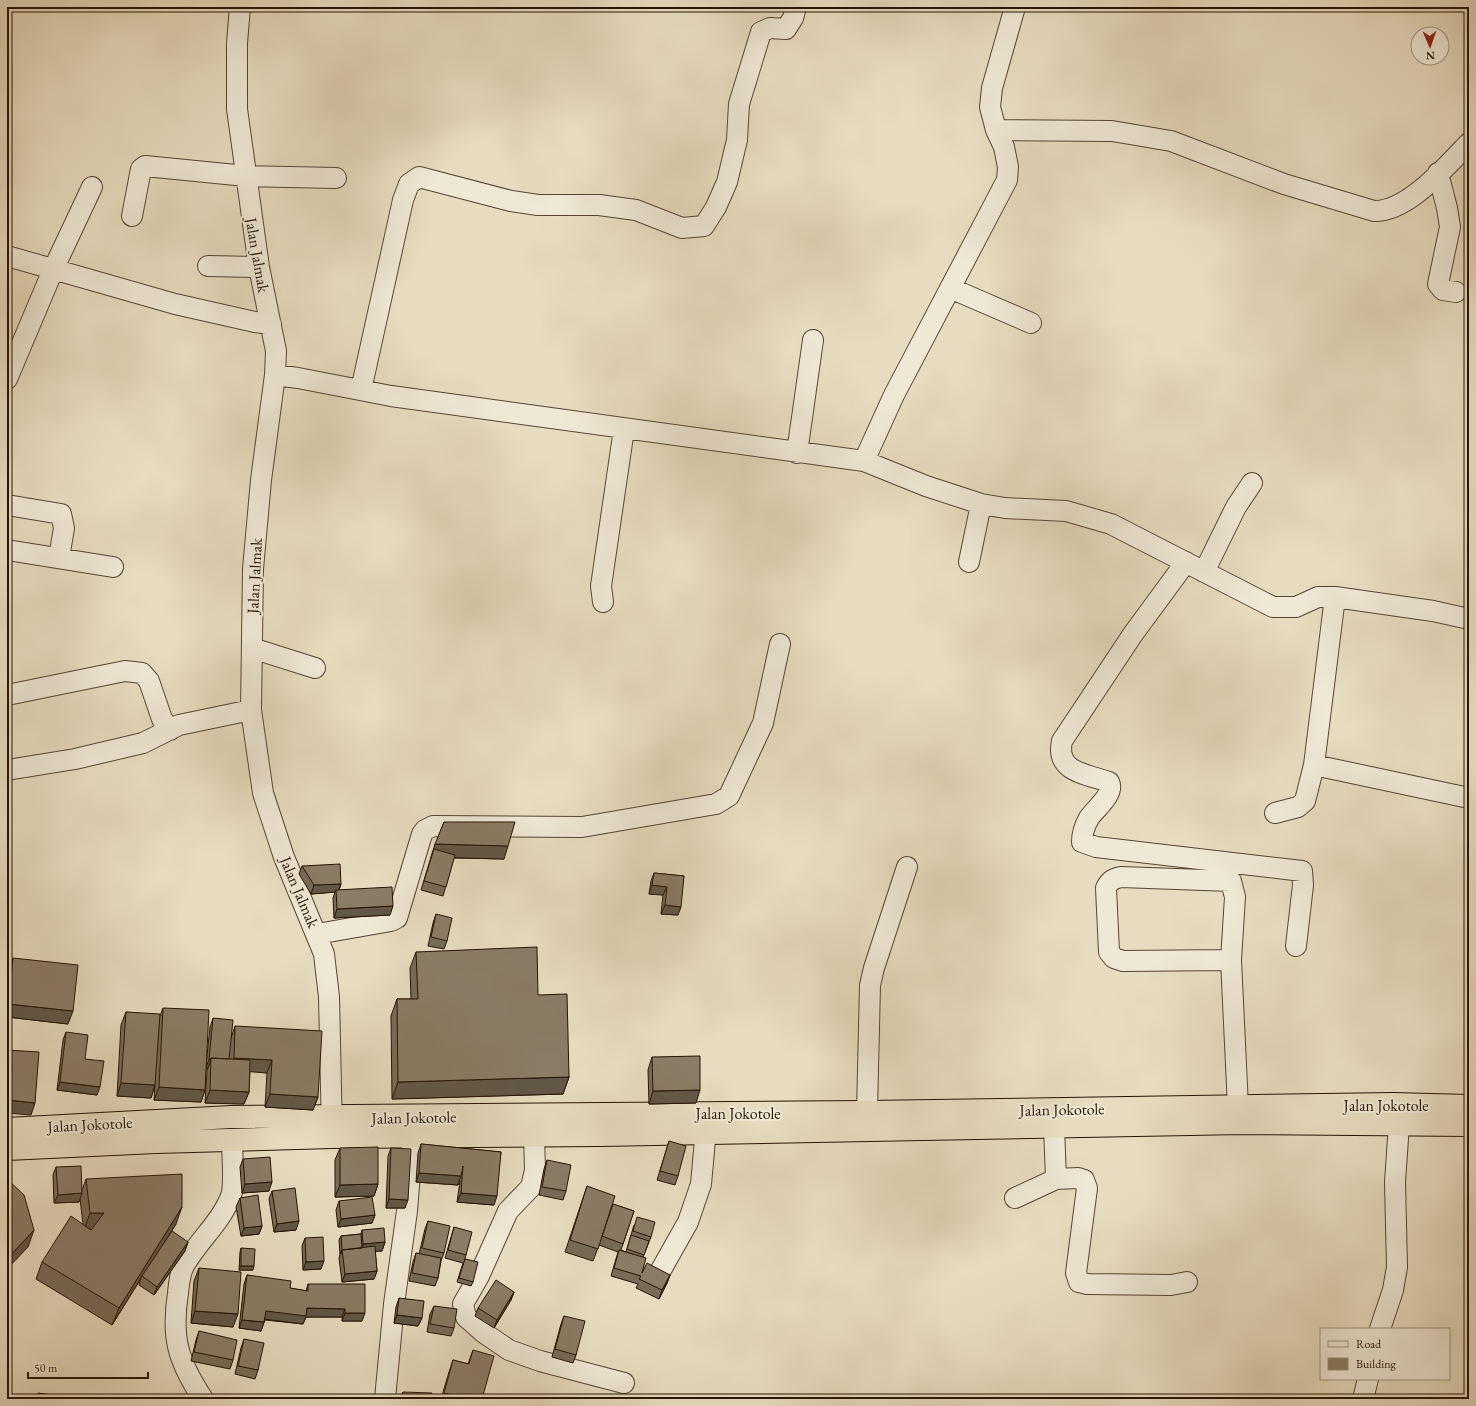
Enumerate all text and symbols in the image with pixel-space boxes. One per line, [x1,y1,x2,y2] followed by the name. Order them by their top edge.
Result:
[1410,26,1450,66] north arrow
[1426,49,1435,63] text: N
[240,214,275,295] street label: Jalan Jalmak
[242,537,267,616] street label: Jalan Jalmak
[274,851,324,932] street label: Jalan Jalmak
[1341,1095,1429,1116] street label: Jalan Jokotole
[1017,1098,1105,1121] street label: Jalan Jokotole
[693,1103,781,1124] street label: Jalan Jokotole
[369,1106,457,1129] street label: Jalan Jokotole
[45,1112,133,1137] street label: Jalan Jokotole
[1320,1328,1450,1380] legend
[1356,1336,1382,1352] text: Road
[28,1354,148,1380] scale bar
[1356,1356,1397,1372] text: Building
[34,1360,58,1376] text: 50 m

